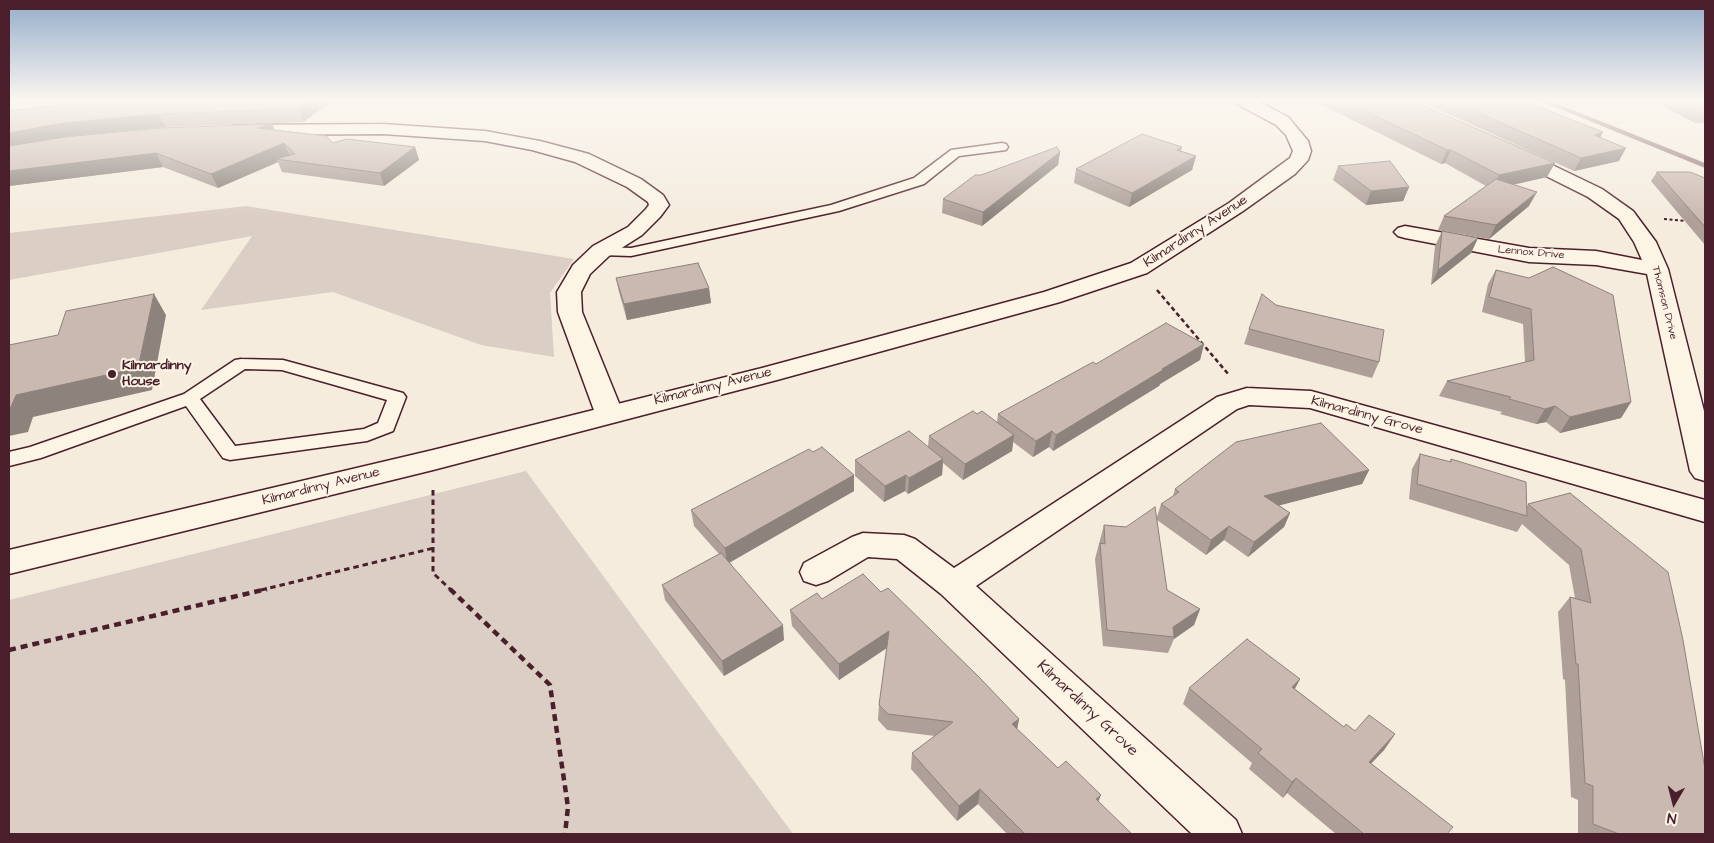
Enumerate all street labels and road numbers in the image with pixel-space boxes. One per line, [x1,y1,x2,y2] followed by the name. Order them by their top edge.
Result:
[1141,192,1251,272] street label: Kilmardinny Avenue
[1497,244,1565,262] street label: Lennox Drive
[1649,265,1679,341] street label: Thomson Drive
[652,364,774,410] street label: Kilmardinny Avenue
[1309,393,1425,439] street label: Kilmardinny Grove
[260,464,382,510] street label: Kilmardinny Avenue
[1032,657,1142,761] street label: Kilmardinny Grove

